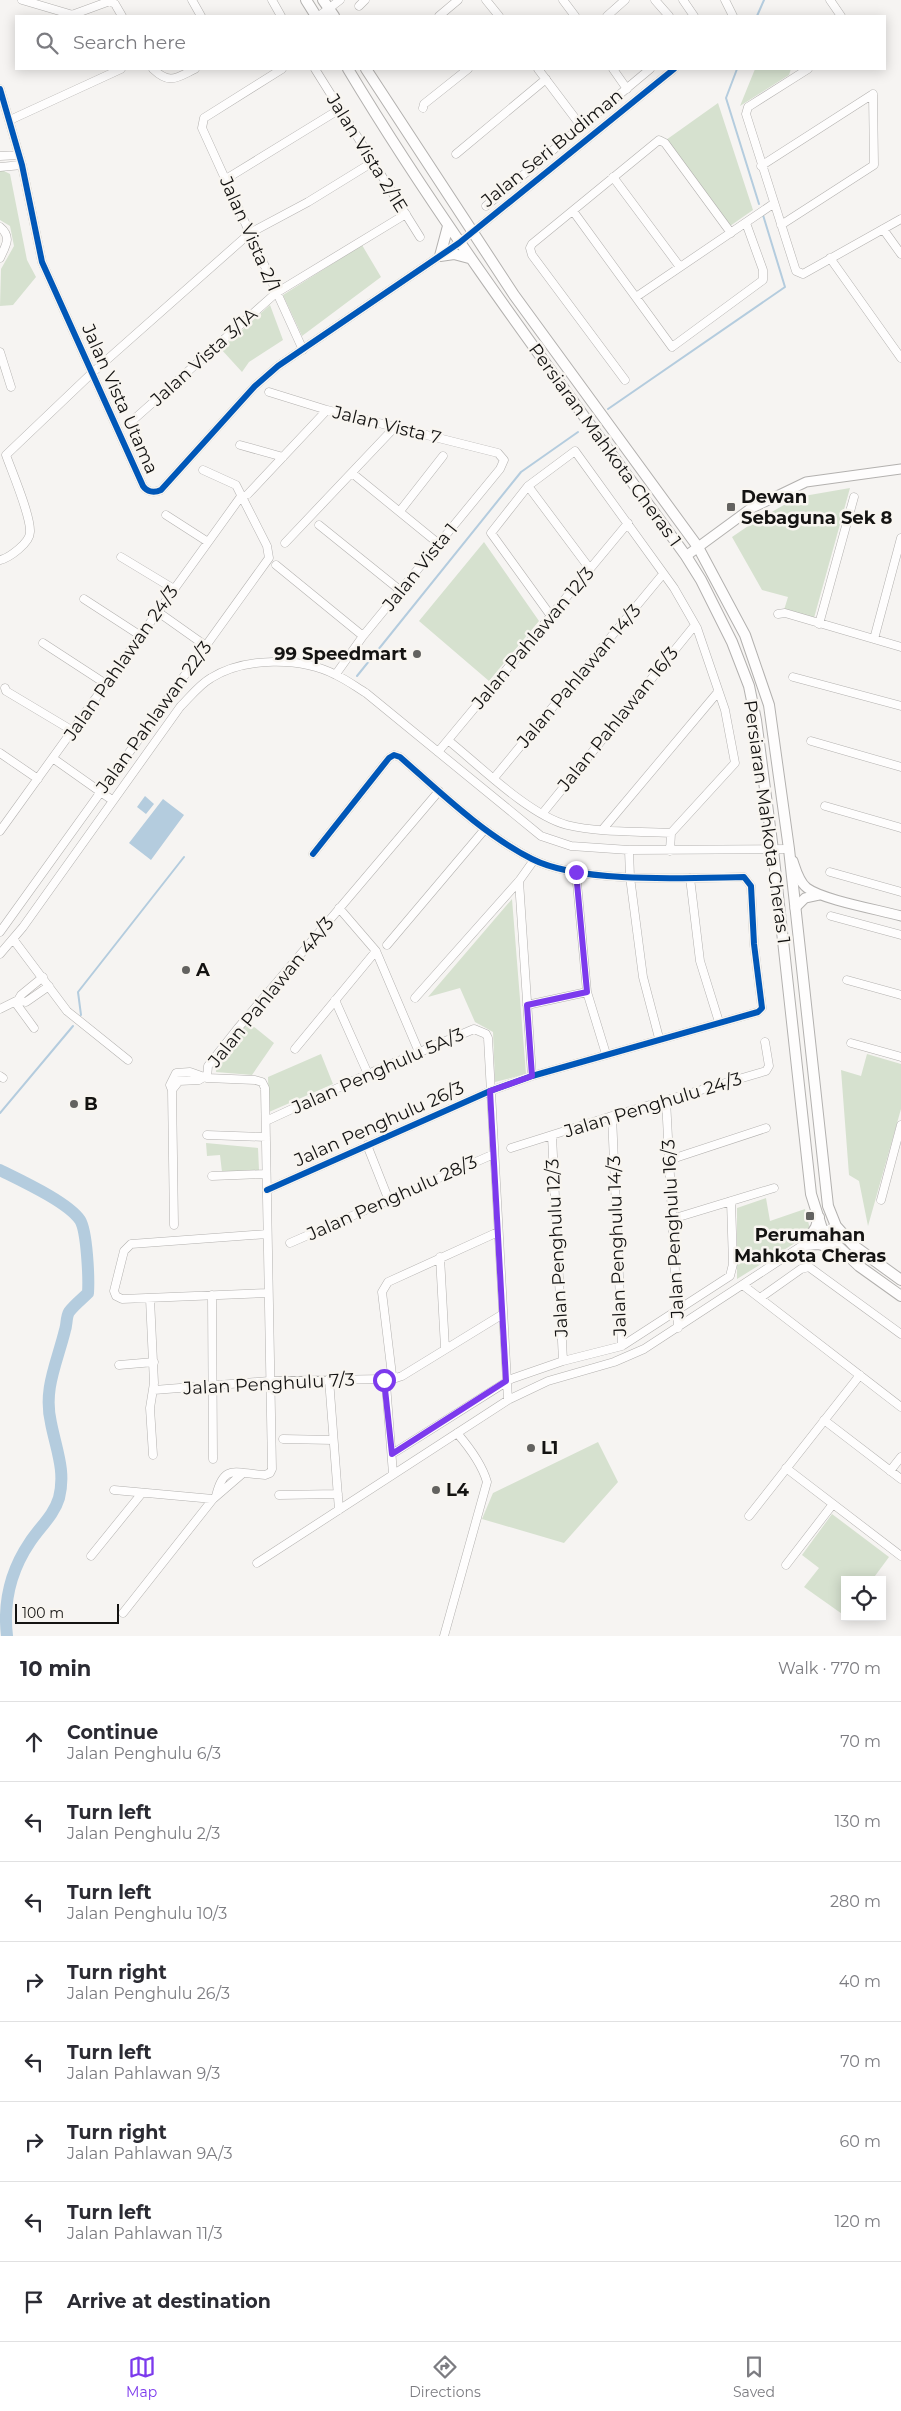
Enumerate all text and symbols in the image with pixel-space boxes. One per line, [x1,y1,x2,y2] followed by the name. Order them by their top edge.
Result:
[15,15,886,70] search box
[33,29,61,57] icon: search
[73,31,186,54] text: Search here
[476,84,627,212] street label: Jalan Seri Budiman
[321,89,412,216] street label: Jalan Vista 2/1E
[214,172,285,295] street label: Jalan Vista 2/1
[145,303,262,411] street label: Jalan Vista 3/1A
[77,320,163,477] street label: Jalan Vista Utama
[524,339,686,551] street label: Persiaran Mahkota Cheras 1
[330,401,443,449] street label: Jalan Vista 7
[741,486,893,529] place label: Dewan Sebaguna Sek 8
[725,501,737,513] marker: Dewan Sebaguna Sek 8
[377,519,462,616] street label: Jalan Vista 1
[466,562,599,714] street label: Jalan Pahlawan 12/3
[59,581,183,746] street label: Jalan Pahlawan 24/3
[512,600,646,753] street label: Jalan Pahlawan 14/3
[91,637,217,798] street label: Jalan Pahlawan 22/3
[552,642,683,796] street label: Jalan Pahlawan 16/3
[274,643,407,665] place label: 99 Speedmart
[411,648,423,660] marker: 99 Speedmart
[739,699,795,945] street label: Persiaran Mahkota Cheras 1
[565,861,588,884] route end
[203,912,338,1072] street label: Jalan Pahlawan 4A/3
[195,959,210,981] place label: A
[180,964,192,976] marker: A
[288,1023,467,1119] street label: Jalan Penghulu 5A/3
[561,1068,744,1143] street label: Jalan Penghulu 24/3
[290,1077,467,1172] street label: Jalan Penghulu 26/3
[84,1093,98,1115] place label: B
[68,1098,80,1110] marker: B
[657,1139,689,1320] street label: Jalan Penghulu 16/3
[303,1151,480,1246] street label: Jalan Penghulu 28/3
[603,1155,631,1338] street label: Jalan Penghulu 14/3
[541,1158,573,1339] street label: Jalan Penghulu 12/3
[804,1210,816,1222] marker: Perumahan Mahkota Cheras
[734,1224,887,1267] place label: Perumahan Mahkota Cheras
[182,1369,355,1400] street label: Jalan Penghulu 7/3
[373,1369,396,1392] route start
[541,1437,558,1459] place label: L1
[525,1442,537,1454] marker: L1
[446,1479,470,1501] place label: L4
[430,1484,442,1496] marker: L4
[841,1576,886,1621] map controls
[841,1576,886,1621] button: locate
[15,1601,119,1624] scale bar
[22,1604,64,1622] text: 100 m
[20,1656,91,1681] text: 10 min
[778,1659,881,1678] text: Walk · 770 m
[67,1721,158,1744] text: Continue
[20,1728,48,1756] icon: ahead
[840,1732,881,1751] text: 70 m
[67,1744,221,1763] text: Jalan Penghulu 6/3
[67,1801,152,1824] text: Turn left
[20,1808,48,1836] icon: left
[834,1812,881,1831] text: 130 m
[67,1824,220,1843] text: Jalan Penghulu 2/3
[67,1881,152,1904] text: Turn left
[20,1888,48,1916] icon: left
[830,1892,881,1911] text: 280 m
[67,1904,227,1923] text: Jalan Penghulu 10/3
[67,1961,167,1984] text: Turn right
[20,1968,48,1996] icon: right
[839,1972,881,1991] text: 40 m
[67,1984,230,2003] text: Jalan Penghulu 26/3
[67,2041,152,2064] text: Turn left
[20,2048,48,2076] icon: left
[840,2052,881,2071] text: 70 m
[67,2064,220,2083] text: Jalan Pahlawan 9/3
[67,2121,167,2144] text: Turn right
[20,2128,48,2156] icon: right
[839,2132,881,2151] text: 60 m
[67,2144,232,2163] text: Jalan Pahlawan 9A/3
[67,2201,152,2224] text: Turn left
[20,2208,48,2236] icon: left
[834,2212,881,2231] text: 120 m
[67,2224,222,2243] text: Jalan Pahlawan 11/3
[20,2288,48,2316] icon: arrive
[67,2290,271,2313] text: Arrive at destination
[126,2353,157,2401] tab: Map
[409,2353,481,2401] tab: Directions
[733,2353,775,2401] tab: Saved

